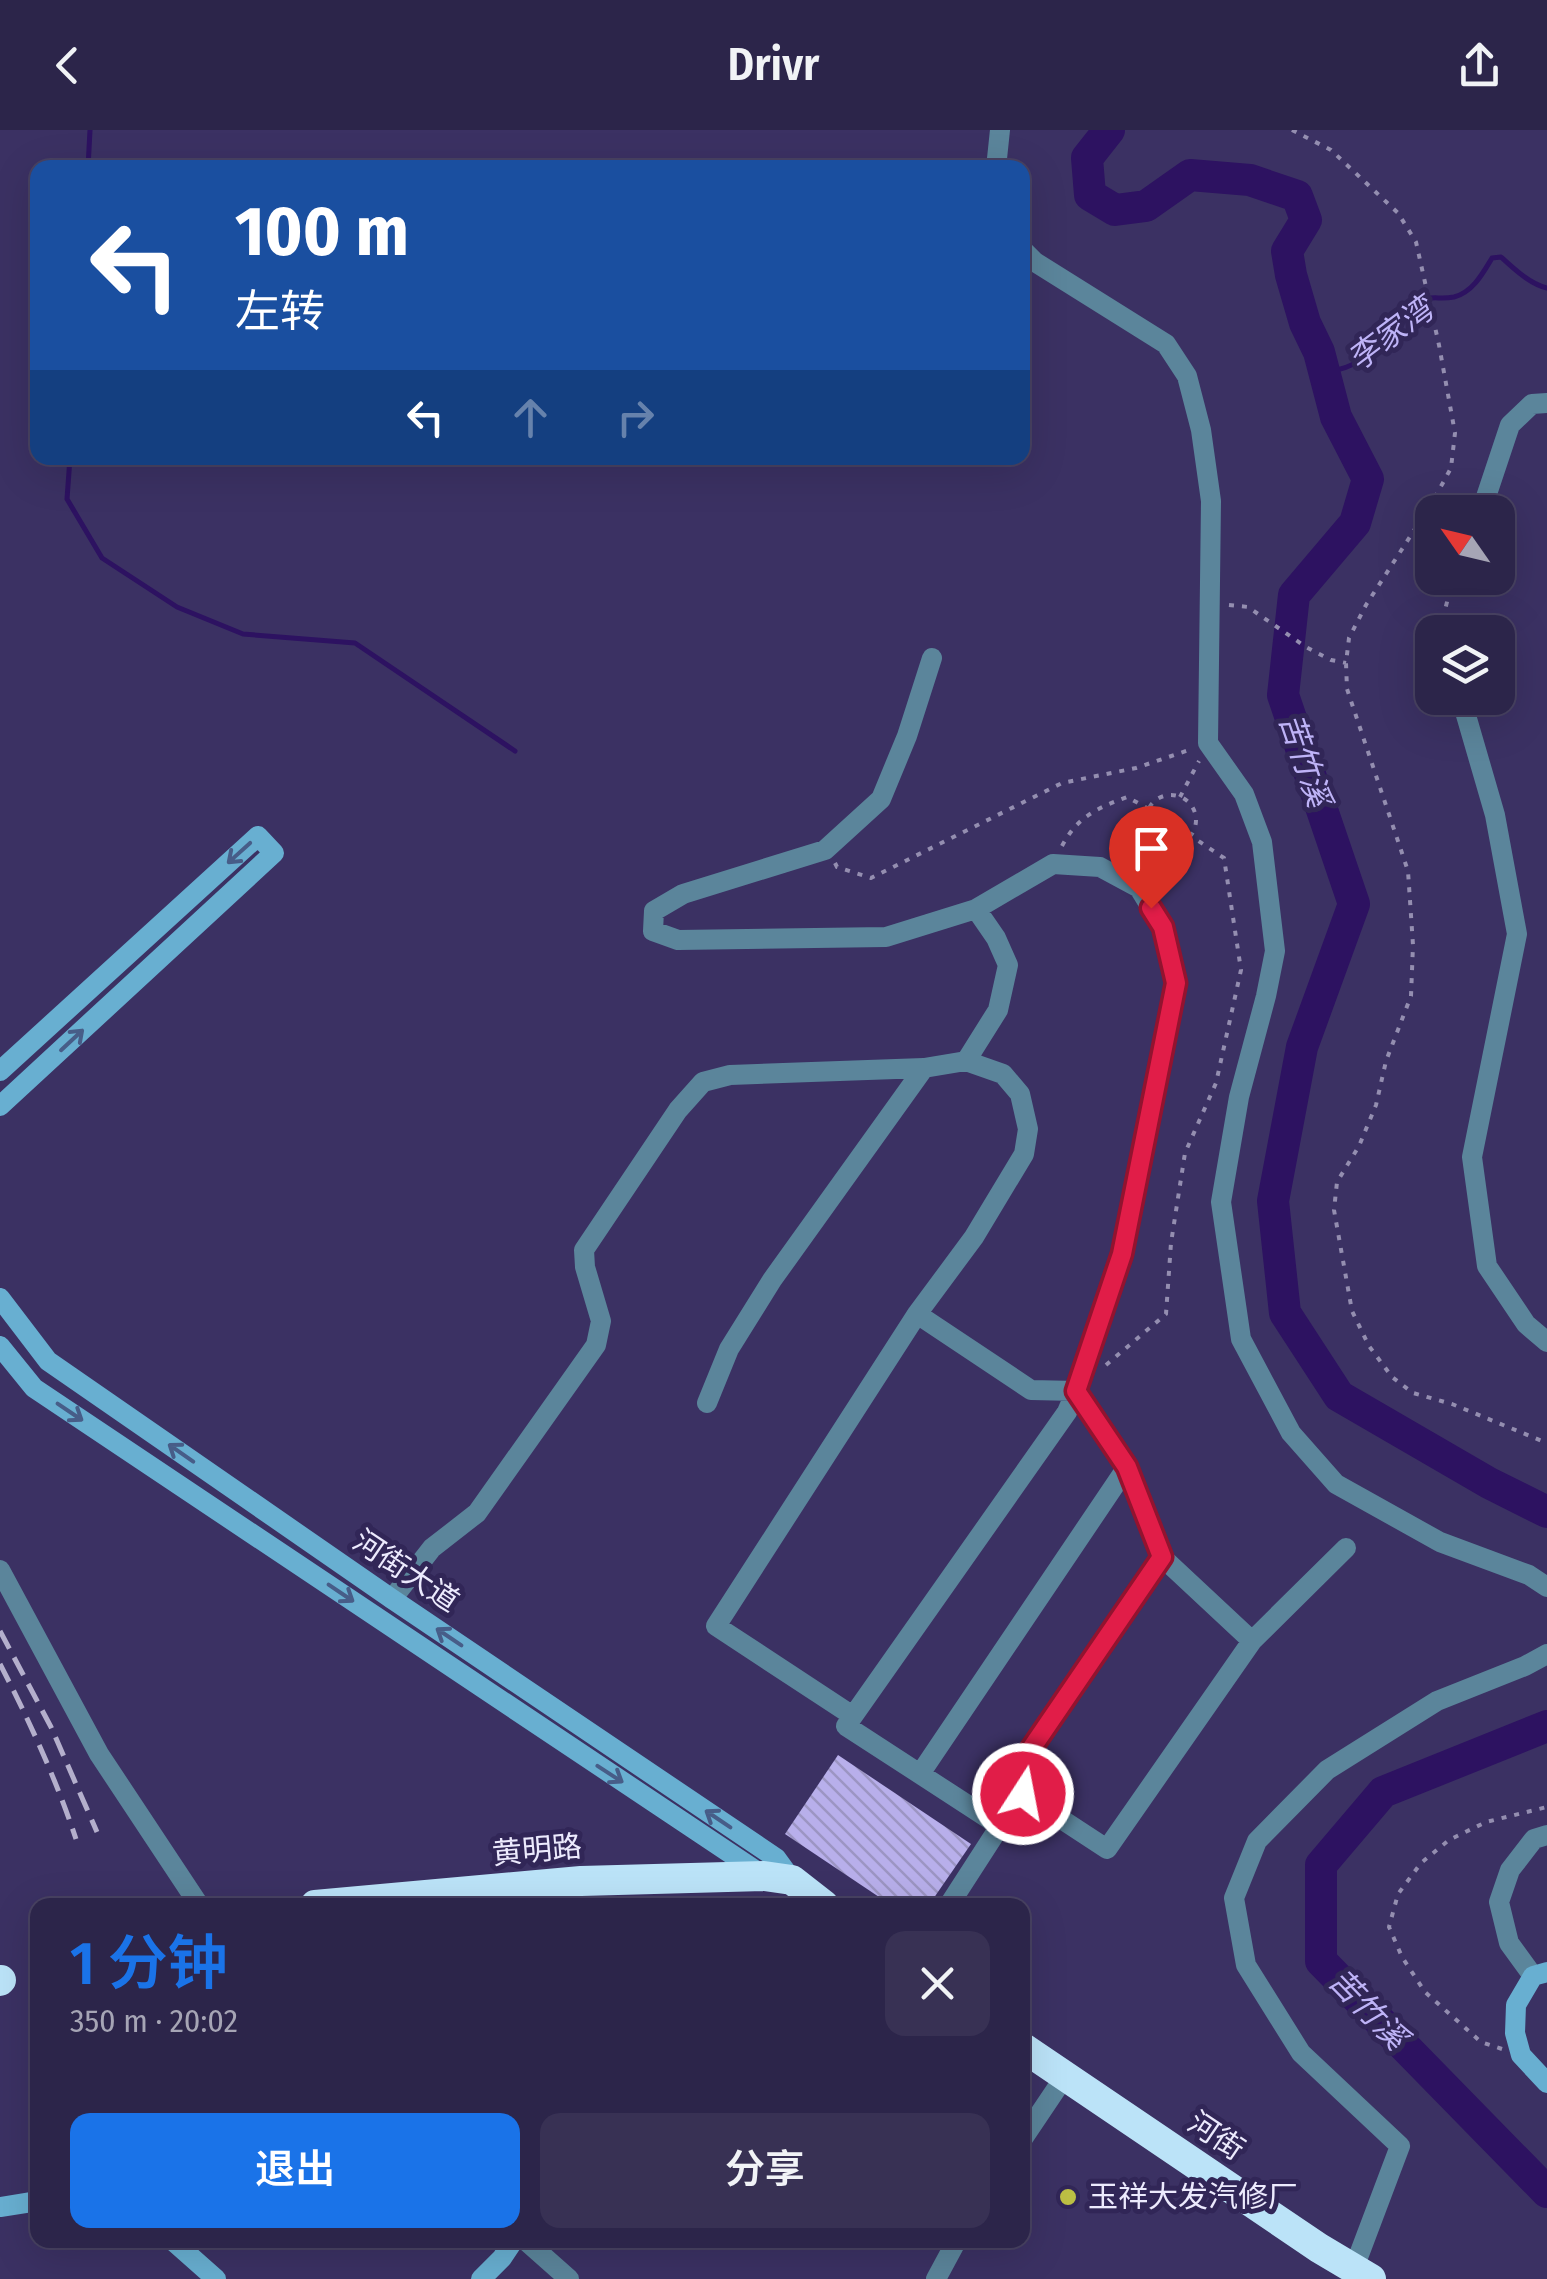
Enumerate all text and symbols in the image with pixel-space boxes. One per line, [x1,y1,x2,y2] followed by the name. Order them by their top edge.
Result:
[40,38,95,93] icon: back
[728,38,819,92] text: Drivr
[1452,38,1507,93] icon: share
[235,190,409,274] text: 100 m
[70,200,200,330] icon: left
[235,285,325,339] text: 左转
[1340,287,1444,378] water label: 李家湾
[398,390,453,445] icon: left
[503,390,558,445] icon: ahead
[608,390,663,445] icon: right
[1415,495,1515,595] north arrow
[1415,495,1515,715] map controls
[1415,615,1515,715] button: layers
[1271,708,1340,814] water label: 苦竹溪
[1109,806,1194,909] pin
[1124,821,1179,876] icon: arrive
[227,841,252,864] one-way arrow
[59,1029,84,1052] one-way arrow
[56,1401,84,1422] one-way arrow
[167,1443,195,1464] one-way arrow
[346,1523,466,1619] street label: 河街大道
[326,1582,354,1603] one-way arrow
[435,1626,463,1647] one-way arrow
[971,1742,1075,1846] position arrow
[596,1764,624,1785] one-way arrow
[705,1809,732,1830] one-way arrow
[491,1828,583,1872] street label: 黄明路
[70,1928,228,2000] text: 1 分钟
[885,1931,990,2036] button: close
[1321,1961,1417,2059] water label: 苦竹溪
[70,2002,238,2040] text: 350 m · 20:02
[1181,2104,1251,2168] street label: 河街
[70,2113,520,2228] button: 退出
[540,2113,990,2228] button: 分享
[1088,2179,1298,2215] place label: 玉祥大发汽修厂
[1057,2186,1079,2208] marker: 玉祥大发汽修厂

